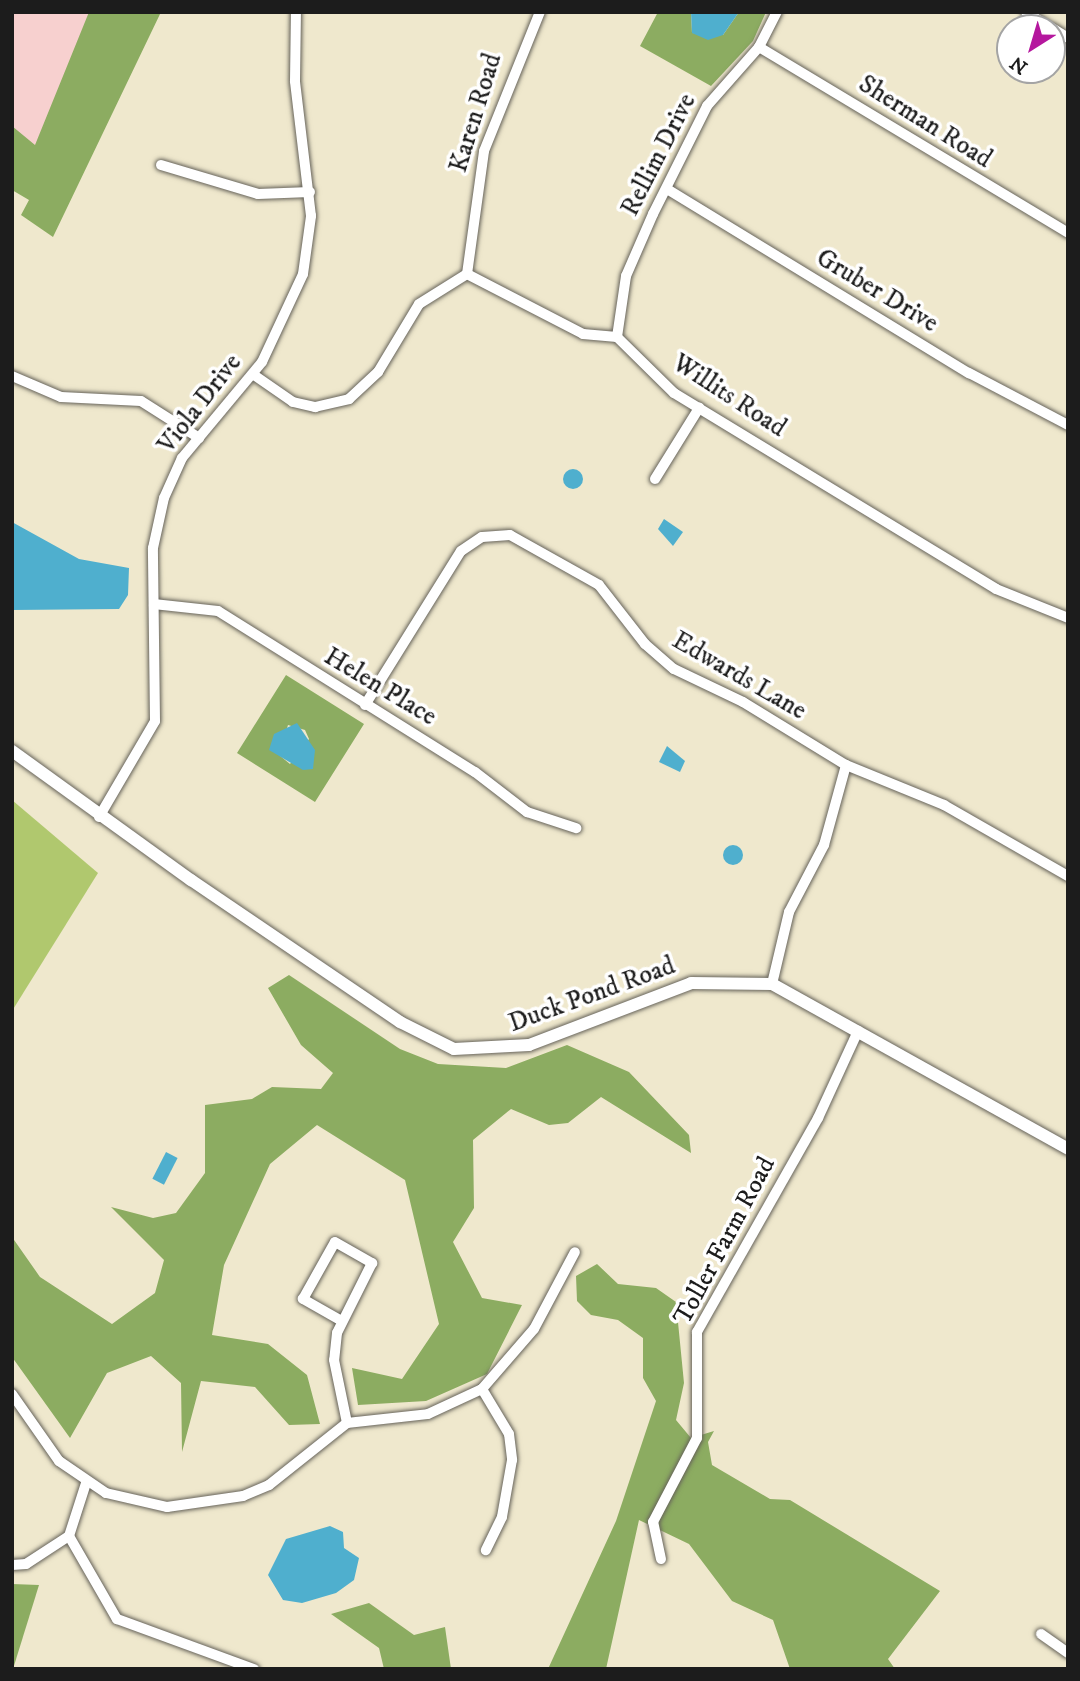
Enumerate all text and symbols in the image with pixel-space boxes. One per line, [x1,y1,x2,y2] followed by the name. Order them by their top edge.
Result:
[996,14,1066,84] north arrow
[443,50,509,176] street label: Karen Road
[1006,51,1032,78] text: N
[853,69,997,175] street label: Sherman Road
[615,89,703,221] street label: Rellim Drive
[810,242,944,340] street label: Gruber Drive
[151,348,249,460] street label: Viola Drive
[666,348,792,444] street label: Willits Road
[666,625,812,727] street label: Edwards Lane
[318,641,442,733] street label: Helen Place
[505,950,679,1040] street label: Duck Pond Road
[668,1152,782,1330] street label: Toller Farm Road

